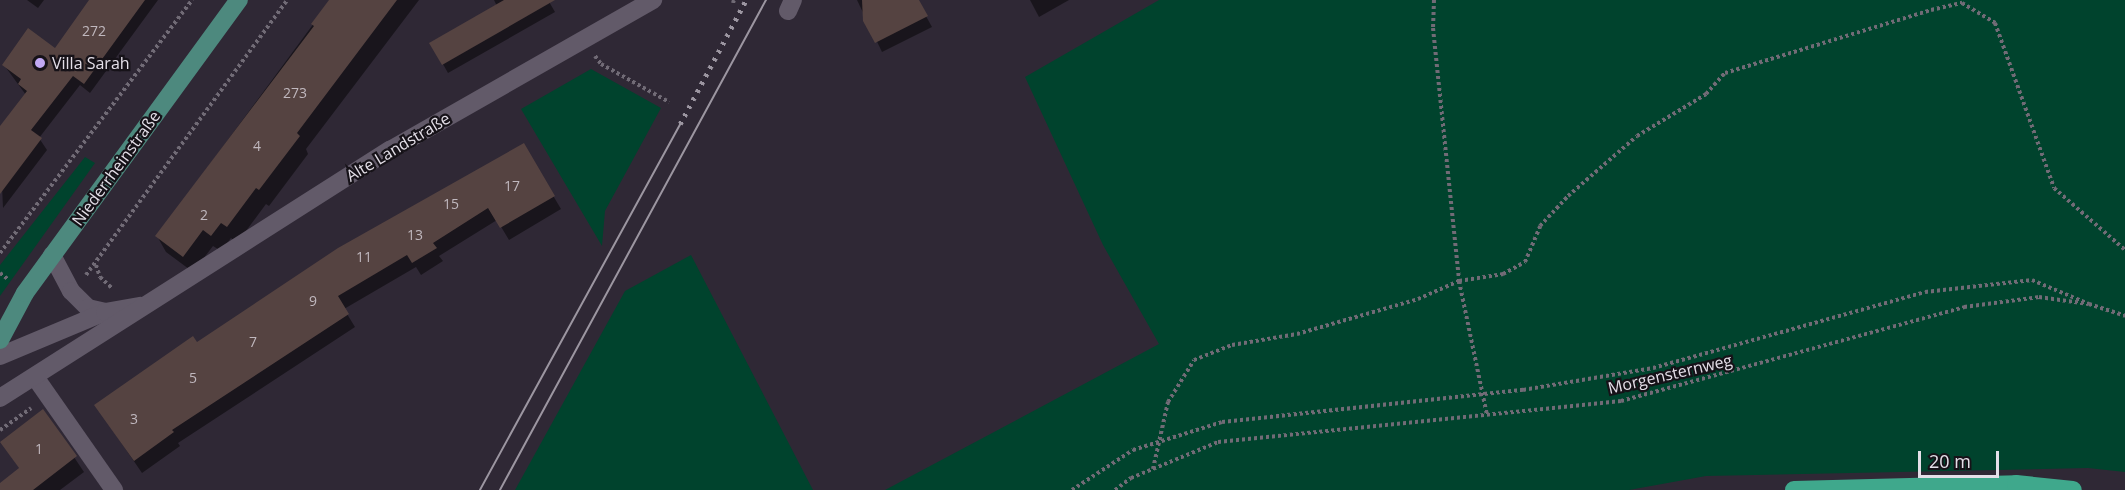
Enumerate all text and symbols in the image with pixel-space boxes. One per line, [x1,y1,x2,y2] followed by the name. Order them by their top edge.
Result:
[82,23,106,39] house number: 272
[52,53,130,73] place label: Villa Sarah
[33,56,47,70] marker: Villa Sarah
[283,85,307,101] house number: 273
[68,107,164,229] street label: Niederrheinstraße
[343,109,453,185] street label: Alte Landstraße
[253,138,261,154] house number: 4
[504,178,520,194] house number: 17
[443,196,459,212] house number: 15
[200,207,208,223] house number: 2
[407,227,423,243] house number: 13
[356,249,372,265] house number: 11
[309,293,317,309] house number: 9
[249,334,257,350] house number: 7
[1606,350,1734,398] street label: Morgensternweg
[189,370,197,386] house number: 5
[130,411,138,427] house number: 3
[1921,439,2002,477] scale bar
[35,441,43,457] house number: 1
[1929,449,1971,473] text: 20 m

